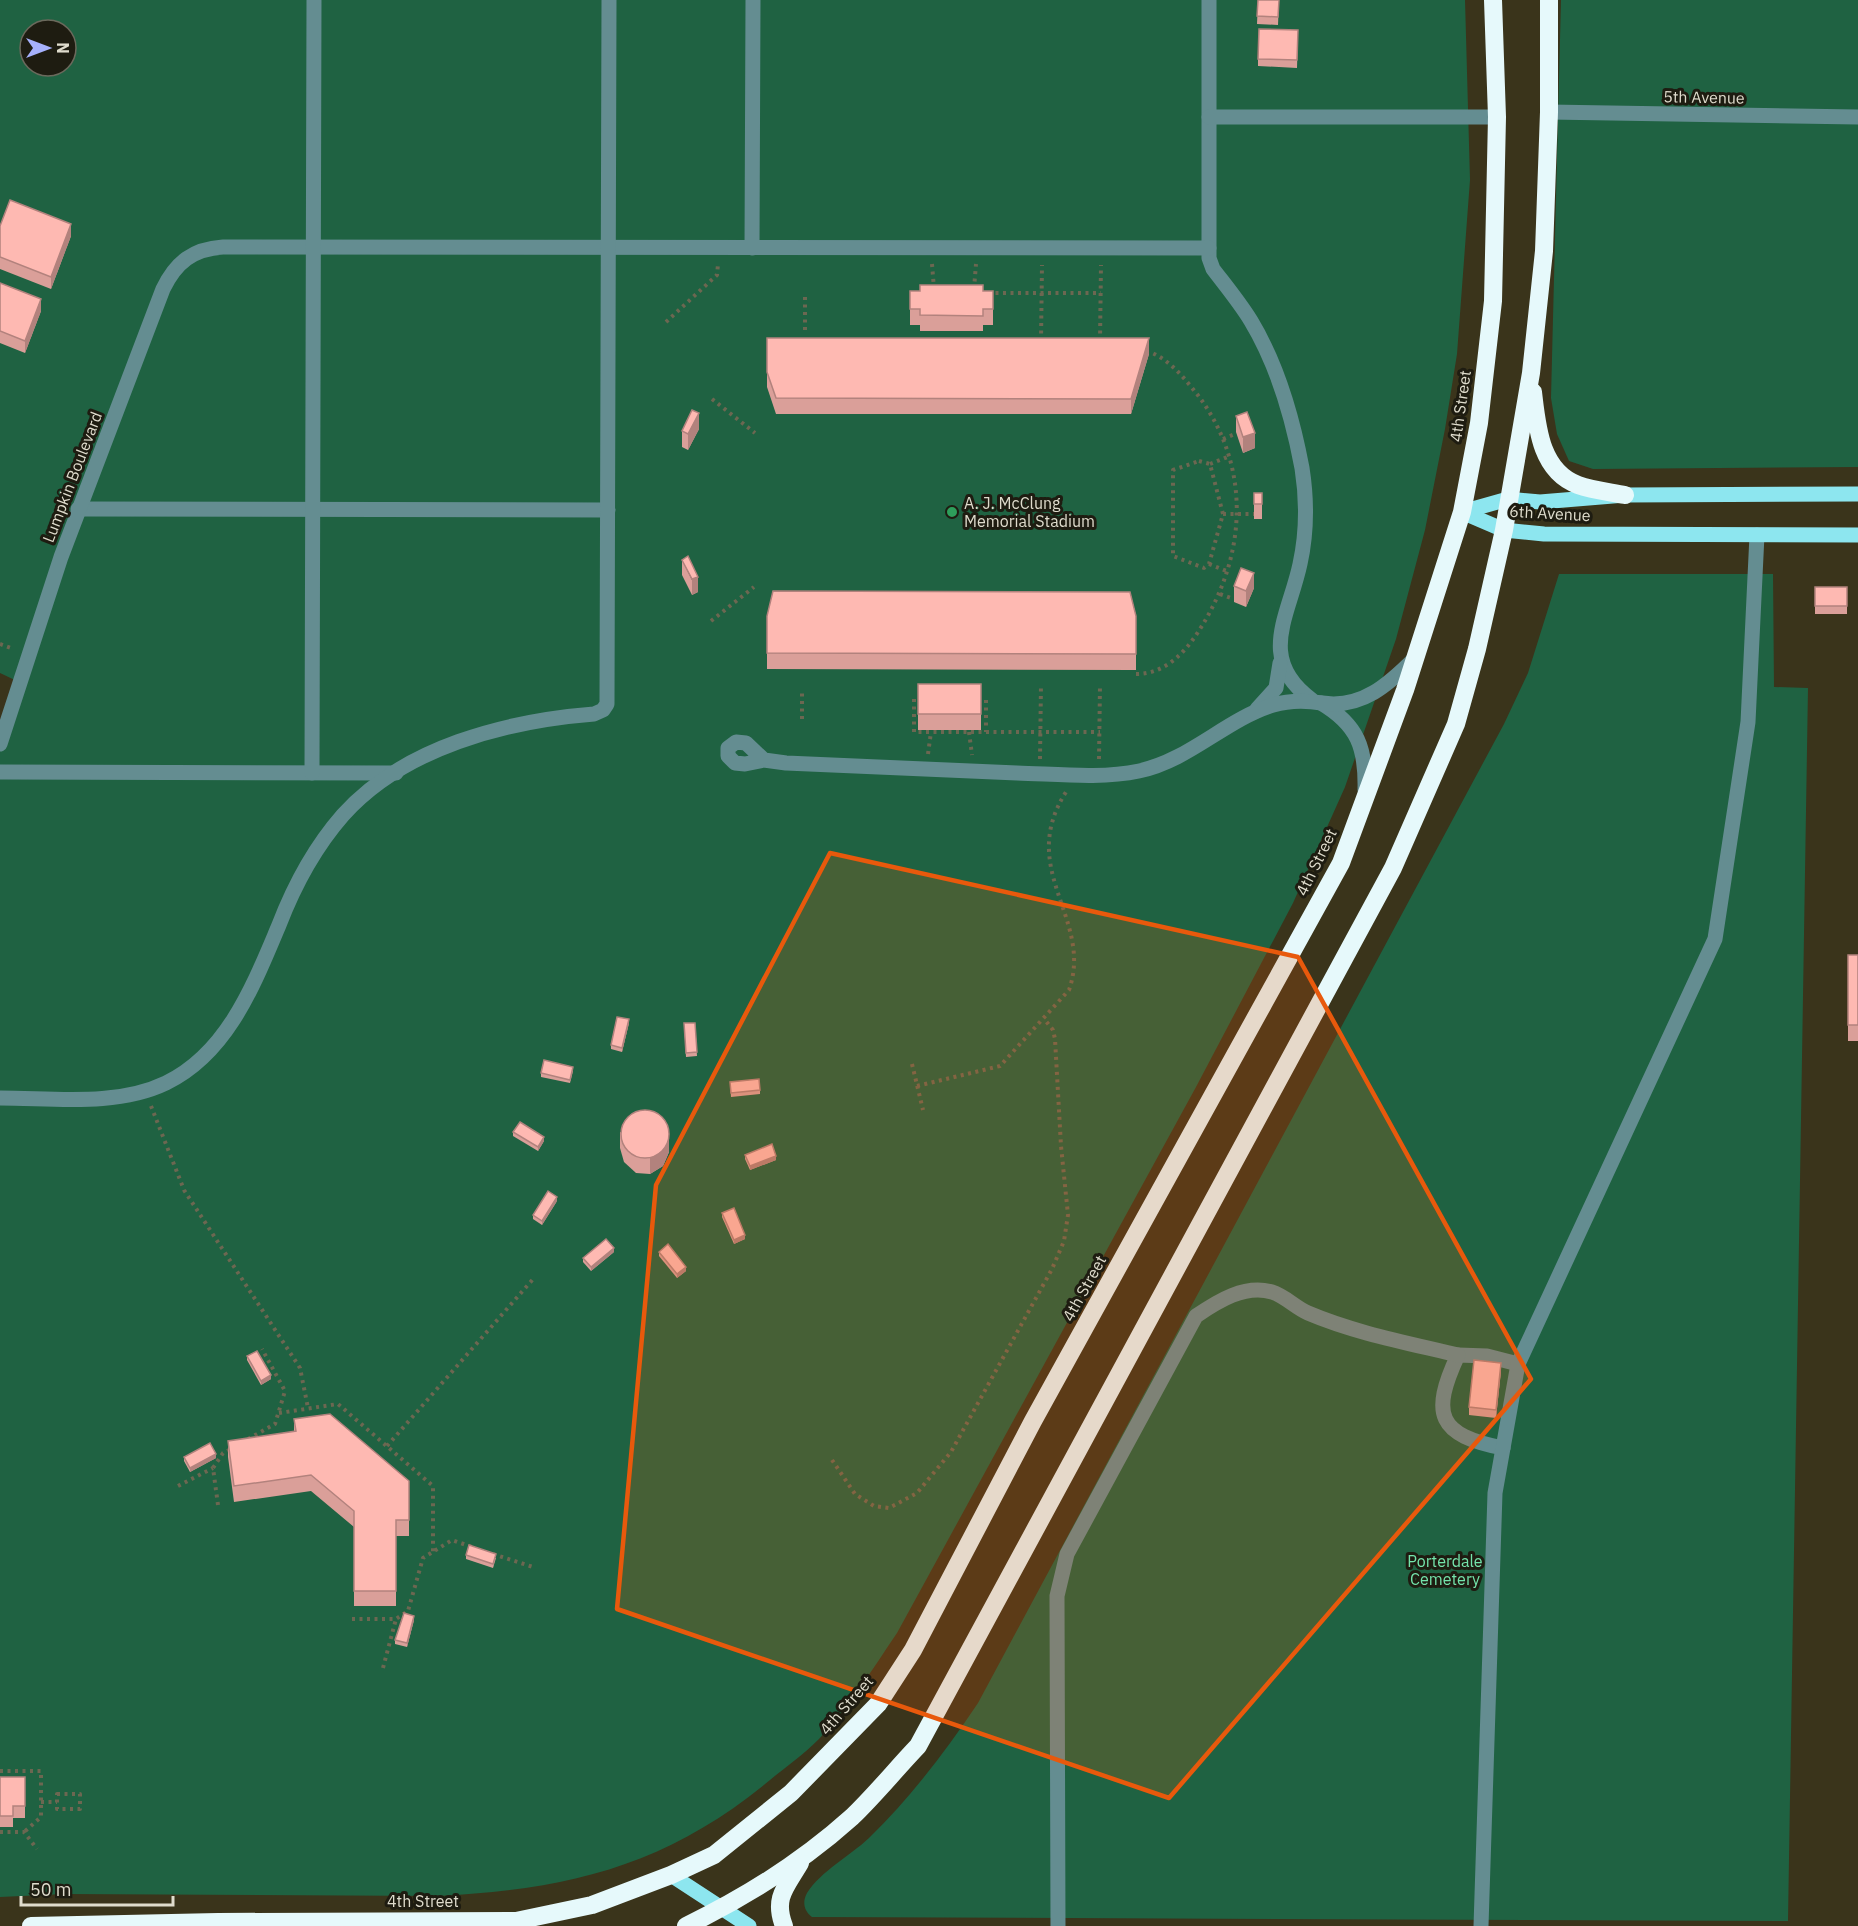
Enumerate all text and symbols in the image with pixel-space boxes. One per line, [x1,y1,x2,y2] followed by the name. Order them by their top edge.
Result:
[18,18,78,78] north arrow
[53,42,73,54] text: N
[1663,86,1745,108] street label: 5th Avenue
[1445,369,1475,443] street label: 4th Street
[38,409,106,545] street label: Lumpkin Boulevard
[964,493,1095,531] place label: A. J. McClung Memorial Stadium
[1509,501,1591,525] street label: 6th Avenue
[945,505,959,519] marker: A. J. McClung Memorial Stadium
[1291,825,1341,899] street label: 4th Street
[1058,1252,1110,1324] street label: 4th Street
[1407,1551,1483,1589] park label: Porterdale Cemetery
[815,1671,877,1739] street label: 4th Street
[21,1869,172,1907] scale bar
[30,1878,72,1901] text: 50 m
[387,1891,459,1911] street label: 4th Street

